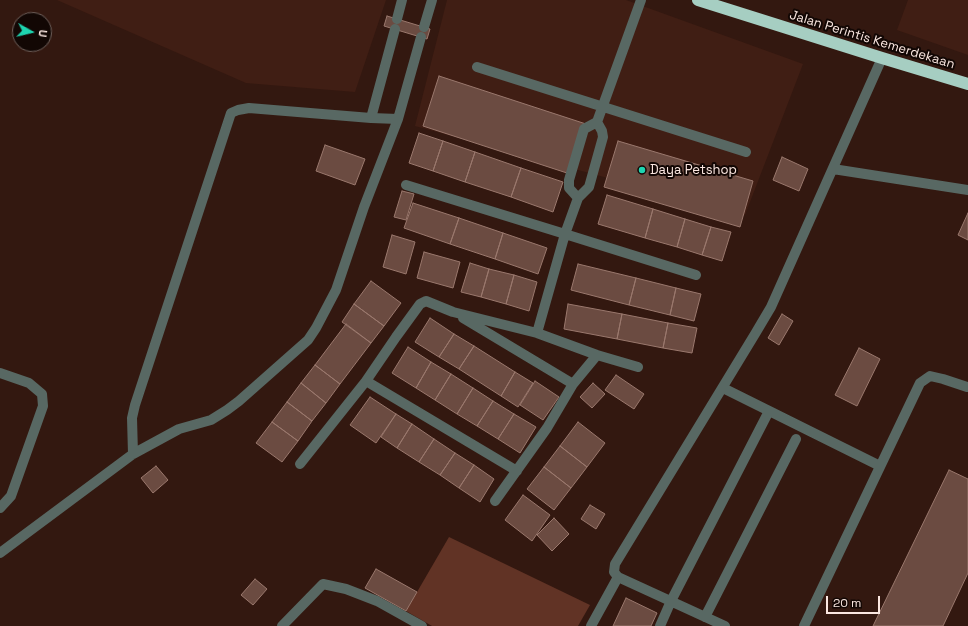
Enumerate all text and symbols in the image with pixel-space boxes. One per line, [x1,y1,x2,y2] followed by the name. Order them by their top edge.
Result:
[787,7,957,73] street label: Jalan Perintis Kemerdekaan
[12,12,52,52] north arrow
[35,29,50,38] text: U
[650,162,737,178] place label: Daya Petshop
[637,165,647,175] marker: Daya Petshop
[828,588,882,614] scale bar
[833,595,861,611] text: 20 m

